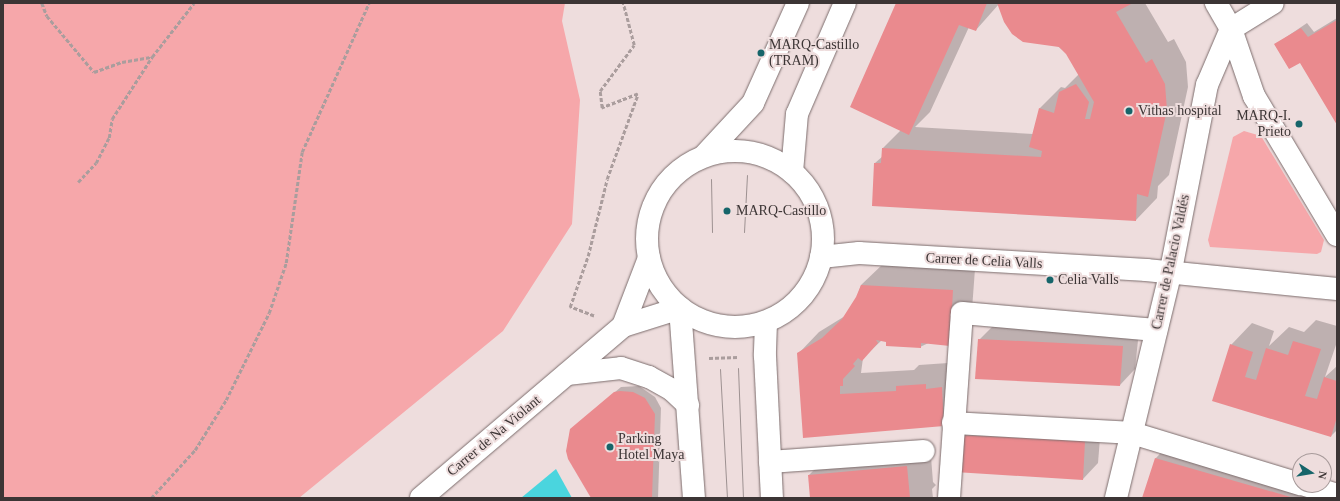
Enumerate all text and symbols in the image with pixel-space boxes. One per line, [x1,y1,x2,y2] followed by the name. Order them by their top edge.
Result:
[769,37,859,70] place label: MARQ-Castillo (TRAM)
[756,48,766,58] marker: MARQ-Castillo (TRAM)
[1138,103,1222,119] place label: Vithas hospital
[1123,105,1135,117] marker: Vithas hospital
[1236,108,1291,140] place label: MARQ-I. Prieto
[1294,119,1304,129] marker: MARQ-I. Prieto
[1148,193,1194,331] street label: Carrer de Palacio Valdés
[736,203,826,219] place label: MARQ-Castillo
[721,205,733,217] marker: MARQ-Castillo
[925,250,1043,272] street label: Carrer de Celia Valls
[1058,272,1119,288] place label: Celia Valls
[1045,275,1055,285] marker: Celia Valls
[444,392,544,480] street label: Carrer de Na Violant
[618,431,684,464] place label: Parking Hotel Maya
[605,442,615,452] marker: Parking Hotel Maya
[1292,453,1332,493] north arrow
[1316,470,1329,480] text: N

